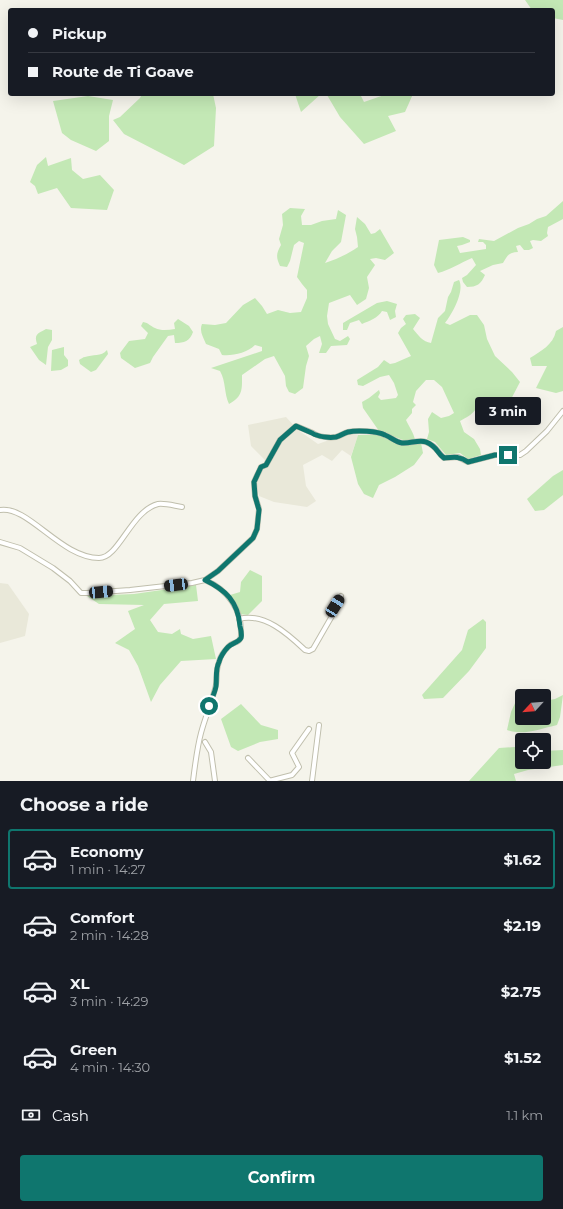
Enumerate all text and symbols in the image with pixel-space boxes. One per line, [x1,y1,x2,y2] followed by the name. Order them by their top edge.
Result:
[52,24,107,43] text: Pickup
[52,62,194,81] text: Route de Ti Goave
[475,397,541,425] callout: 3 min
[489,403,527,419] text: 3 min
[499,446,517,464] route end
[163,578,189,592] car
[89,585,113,599] car
[324,593,346,619] car
[515,689,551,725] north arrow
[515,689,551,769] map controls
[200,697,218,715] route start
[515,733,551,769] button: locate
[20,794,148,816] text: Choose a ride
[22,841,58,877] icon: car
[70,842,143,861] text: Economy
[504,850,541,869] text: $1.62
[70,861,145,877] text: 1 min · 14:27
[22,907,58,943] icon: car
[70,908,135,927] text: Comfort
[503,916,541,935] text: $2.19
[70,927,149,943] text: 2 min · 14:28
[22,973,58,1009] icon: car
[70,974,89,993] text: XL
[501,982,541,1001] text: $2.75
[70,993,148,1009] text: 3 min · 14:29
[22,1039,58,1075] icon: car
[70,1040,117,1059] text: Green
[504,1048,541,1067] text: $1.52
[70,1059,150,1075] text: 4 min · 14:30
[20,1104,42,1126] icon: cash
[52,1106,89,1125] text: Cash
[506,1107,543,1123] text: 1.1 km
[20,1155,543,1201] button: Confirm

